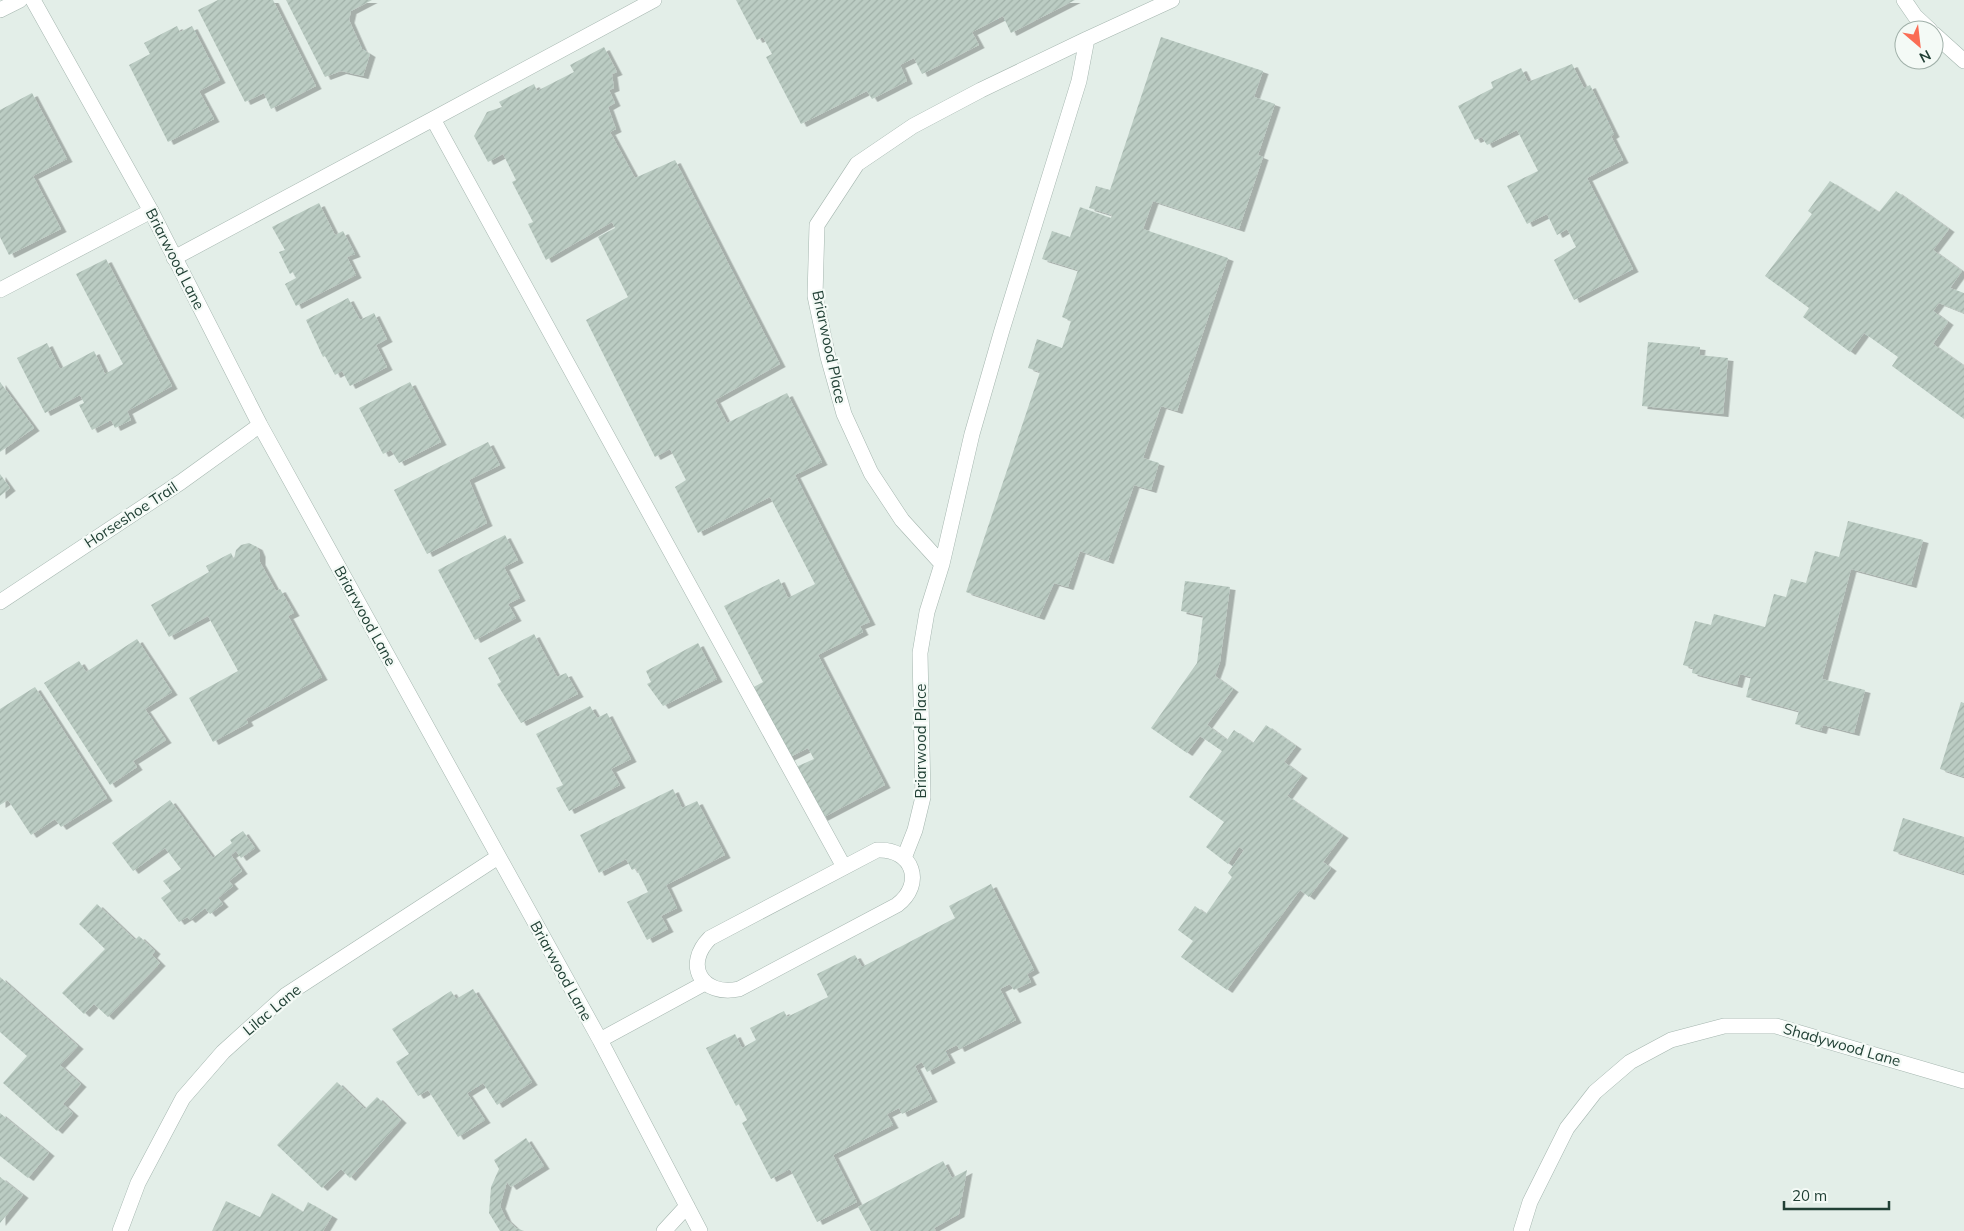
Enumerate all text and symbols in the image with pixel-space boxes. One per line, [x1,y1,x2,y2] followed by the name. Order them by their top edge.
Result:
[1894,20,1944,70] north arrow
[1916,46,1934,67] text: N
[142,205,209,313] street label: Briarwood Lane
[808,289,851,405] street label: Briarwood Place
[81,477,181,552] street label: Horseshoe Trail
[330,563,401,669] street label: Briarwood Lane
[911,684,930,798] street label: Briarwood Place
[526,918,597,1024] street label: Briarwood Lane
[239,980,305,1039] street label: Lilac Lane
[1781,1019,1903,1070] street label: Shadywood Lane
[1784,1178,1889,1210] scale bar
[1792,1186,1827,1205] text: 20 m

